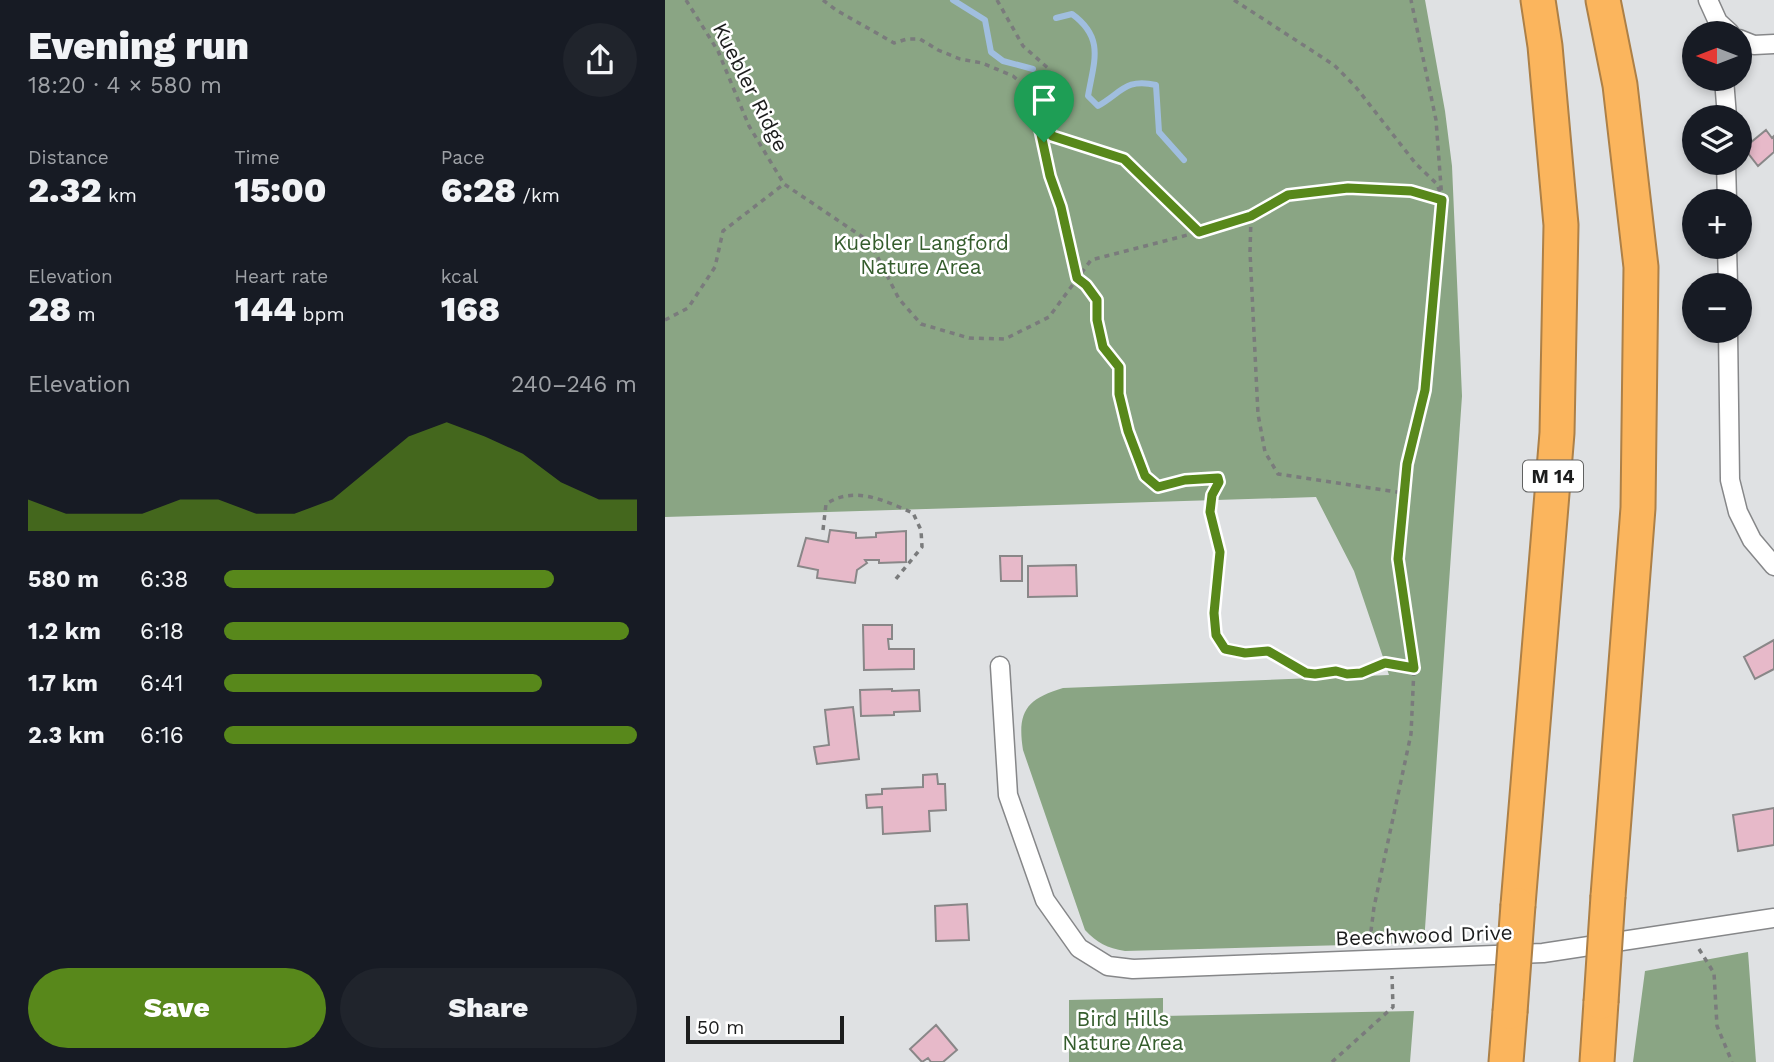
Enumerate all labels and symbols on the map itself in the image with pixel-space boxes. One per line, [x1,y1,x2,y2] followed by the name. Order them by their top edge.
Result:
[708,18,794,156] street label: Kuebler Ridge
[1682,21,1752,91] north arrow
[1014,70,1074,142] pin
[833,230,1009,279] park label: Kuebler Langford Nature Area
[1523,461,1583,491] road number: M 14
[1335,919,1513,951] street label: Beechwood Drive
[1062,1006,1184,1055] park label: Bird Hills Nature Area
[686,1013,843,1045] scale bar

